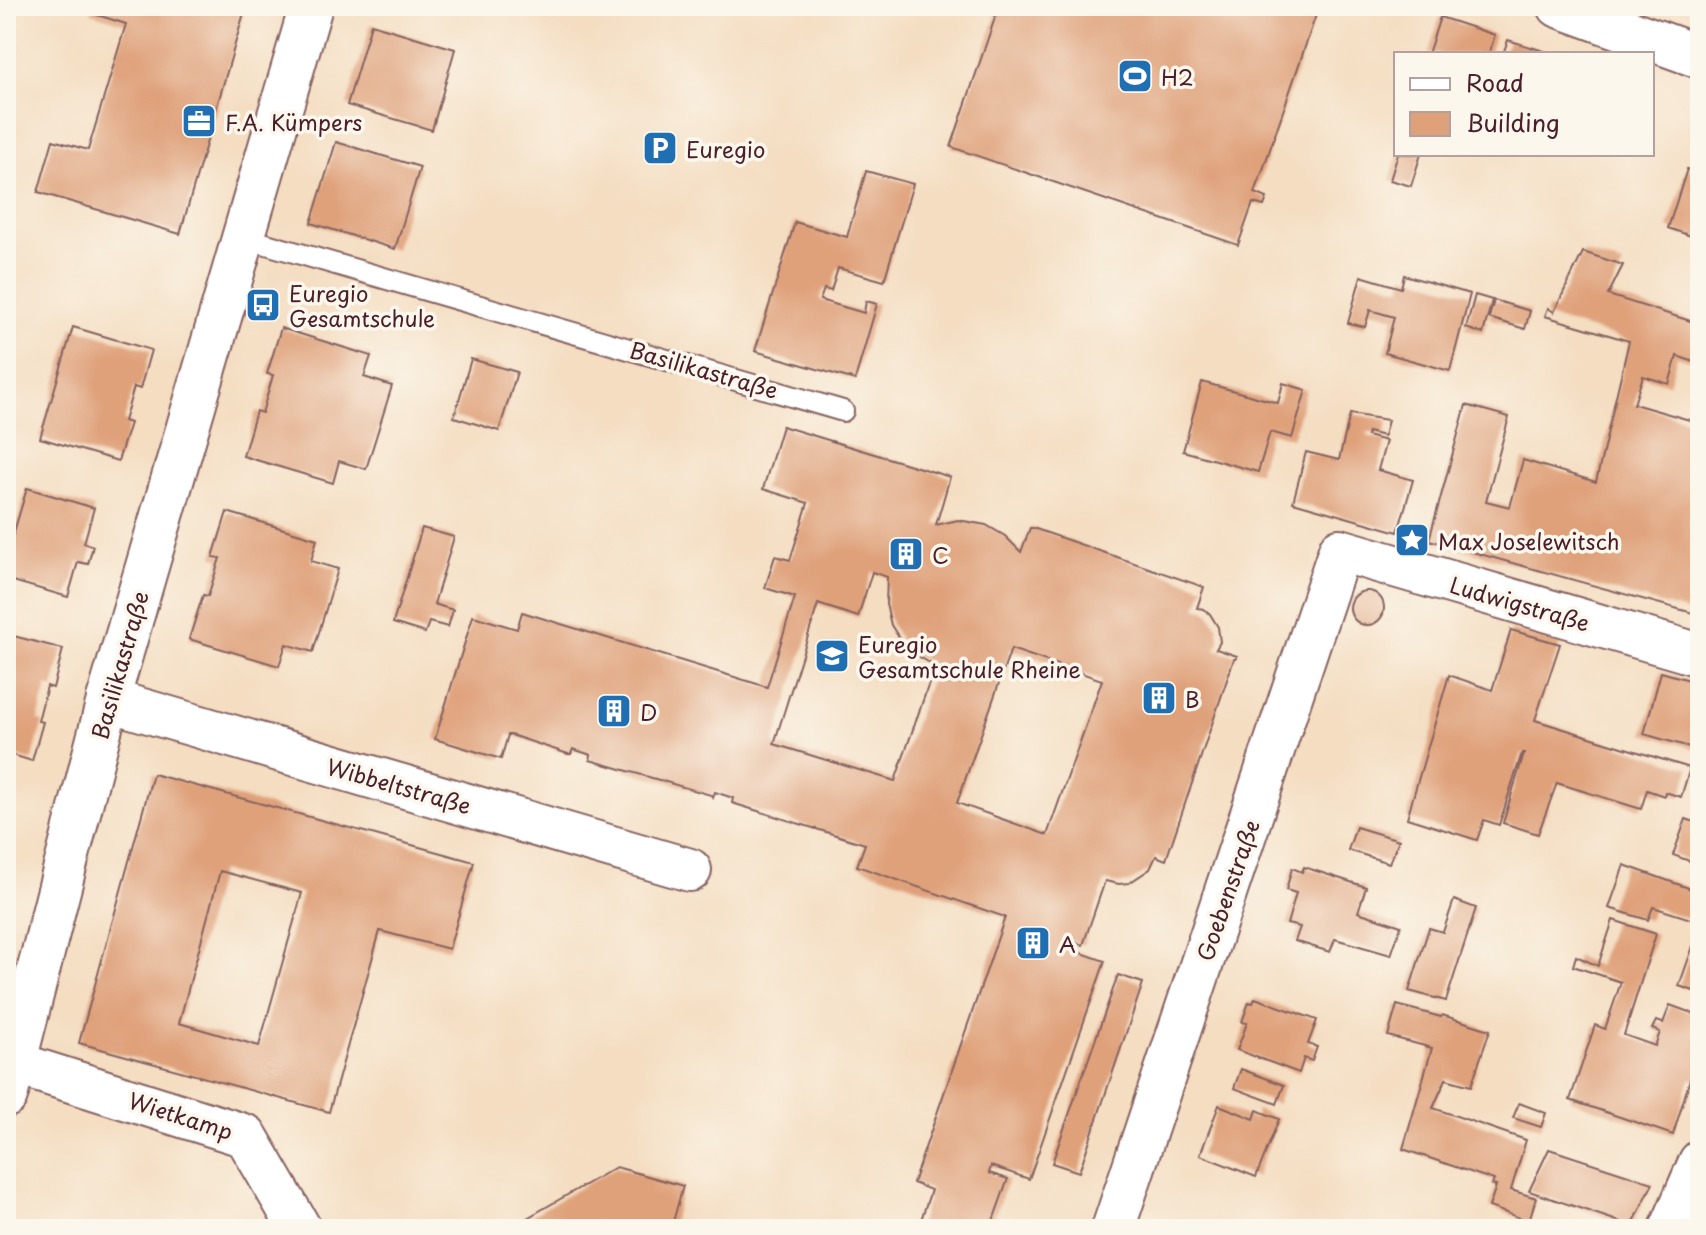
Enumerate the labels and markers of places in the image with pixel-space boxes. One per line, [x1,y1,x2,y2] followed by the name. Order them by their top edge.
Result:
[1116,57,1154,95] sports icon: H2
[1161,60,1194,93] place label: H2
[180,102,218,140] office icon: F.A. Kümpers
[225,105,362,138] place label: F.A. Kümpers
[641,129,679,167] parking icon: Euregio
[686,132,765,165] place label: Euregio
[289,276,435,334] place label: Euregio Gesamtschule
[244,286,282,324] bus stop icon: Euregio Gesamtschule
[1393,521,1431,559] place icon: Max Joselewitsch
[1438,524,1620,557] place label: Max Joselewitsch
[887,535,925,573] building icon: C
[932,538,949,571] place label: C
[858,627,1081,685] place label: Euregio Gesamtschule Rheine
[813,637,851,675] school or university icon: Euregio Gesamtschule Rheine
[1140,679,1178,717] building icon: B
[1185,682,1200,715] place label: B
[595,692,633,730] building icon: D
[640,695,657,728] place label: D
[1014,924,1052,962] building icon: A
[1059,927,1076,960] place label: A

